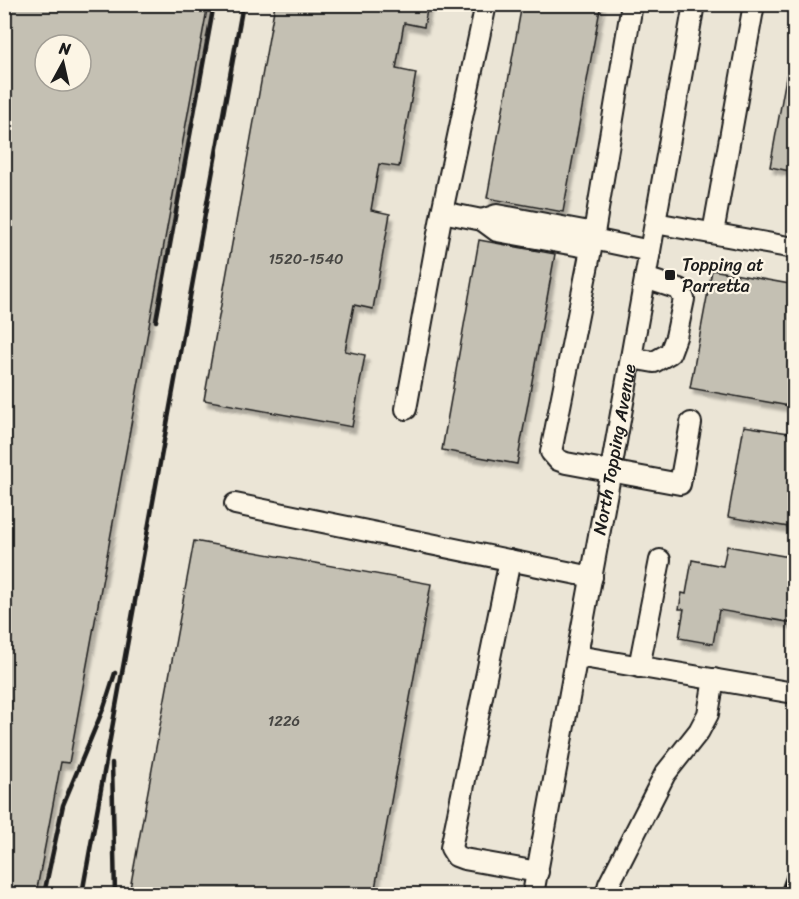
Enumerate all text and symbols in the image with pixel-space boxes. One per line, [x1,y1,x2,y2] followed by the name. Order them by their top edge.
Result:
[33,33,93,93] north arrow
[57,33,73,64] text: N
[268,246,344,272] house number: 1520-1540
[682,249,764,302] place label: Topping at Parretta
[663,268,677,282] marker: Topping at Parretta
[583,361,646,538] street label: North Topping Avenue
[268,708,300,734] house number: 1226

